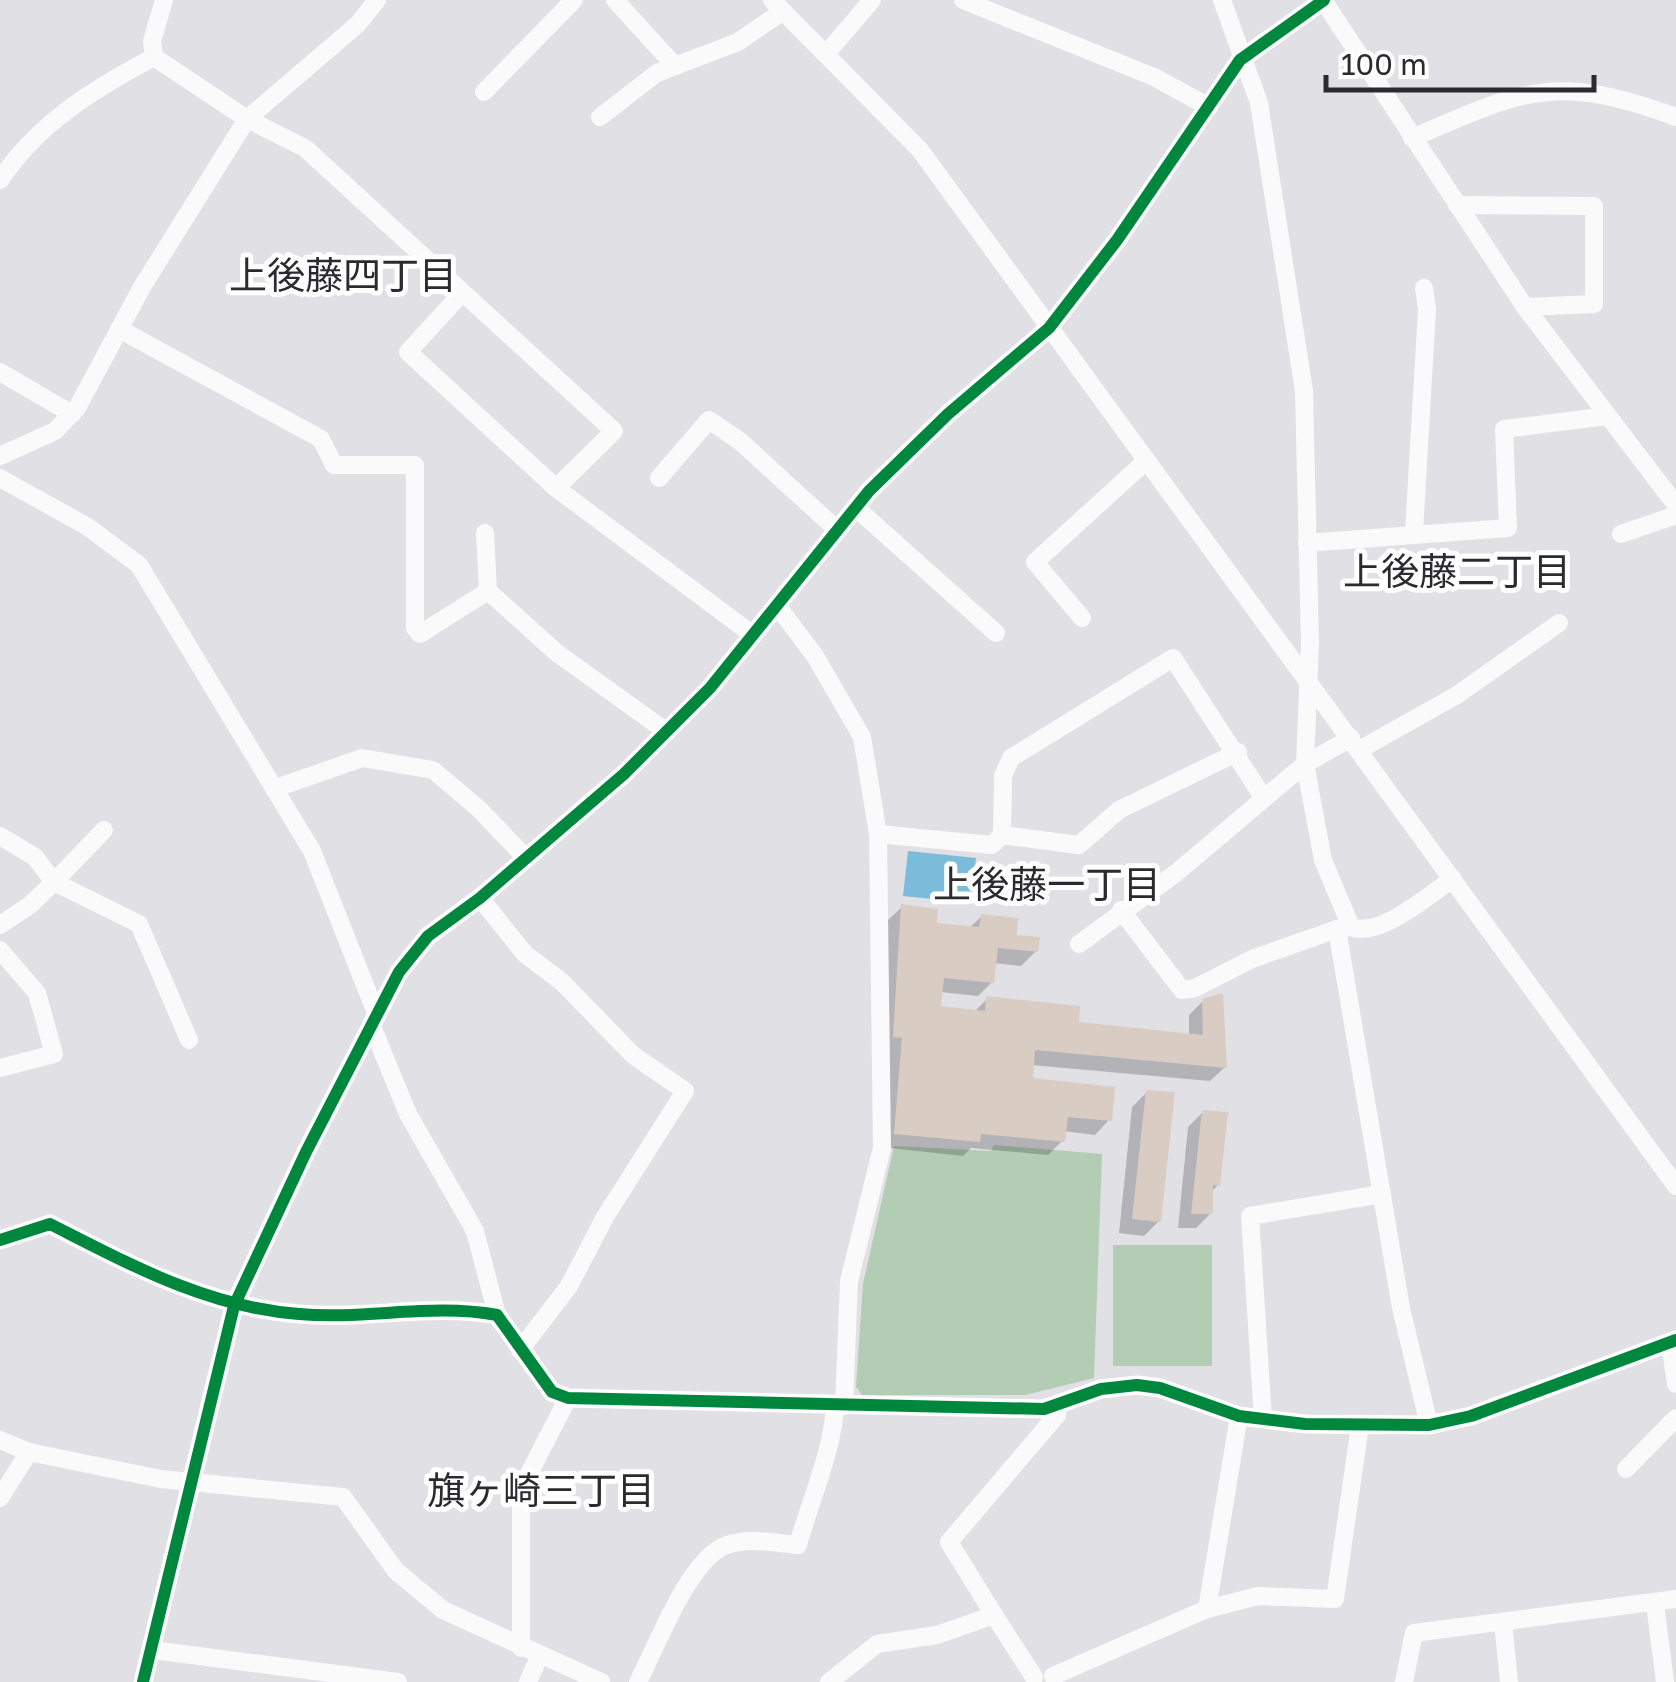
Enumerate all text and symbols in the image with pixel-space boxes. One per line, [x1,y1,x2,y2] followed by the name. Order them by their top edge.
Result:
[1326,30,1594,92] scale bar
[1341,46,1427,82] text: 100 m
[229,252,457,297] district label: 上後藤四丁目
[1343,548,1571,593] district label: 上後藤二丁目
[933,861,1161,906] district label: 上後藤一丁目
[427,1467,655,1512] district label: 旗ヶ崎三丁目

